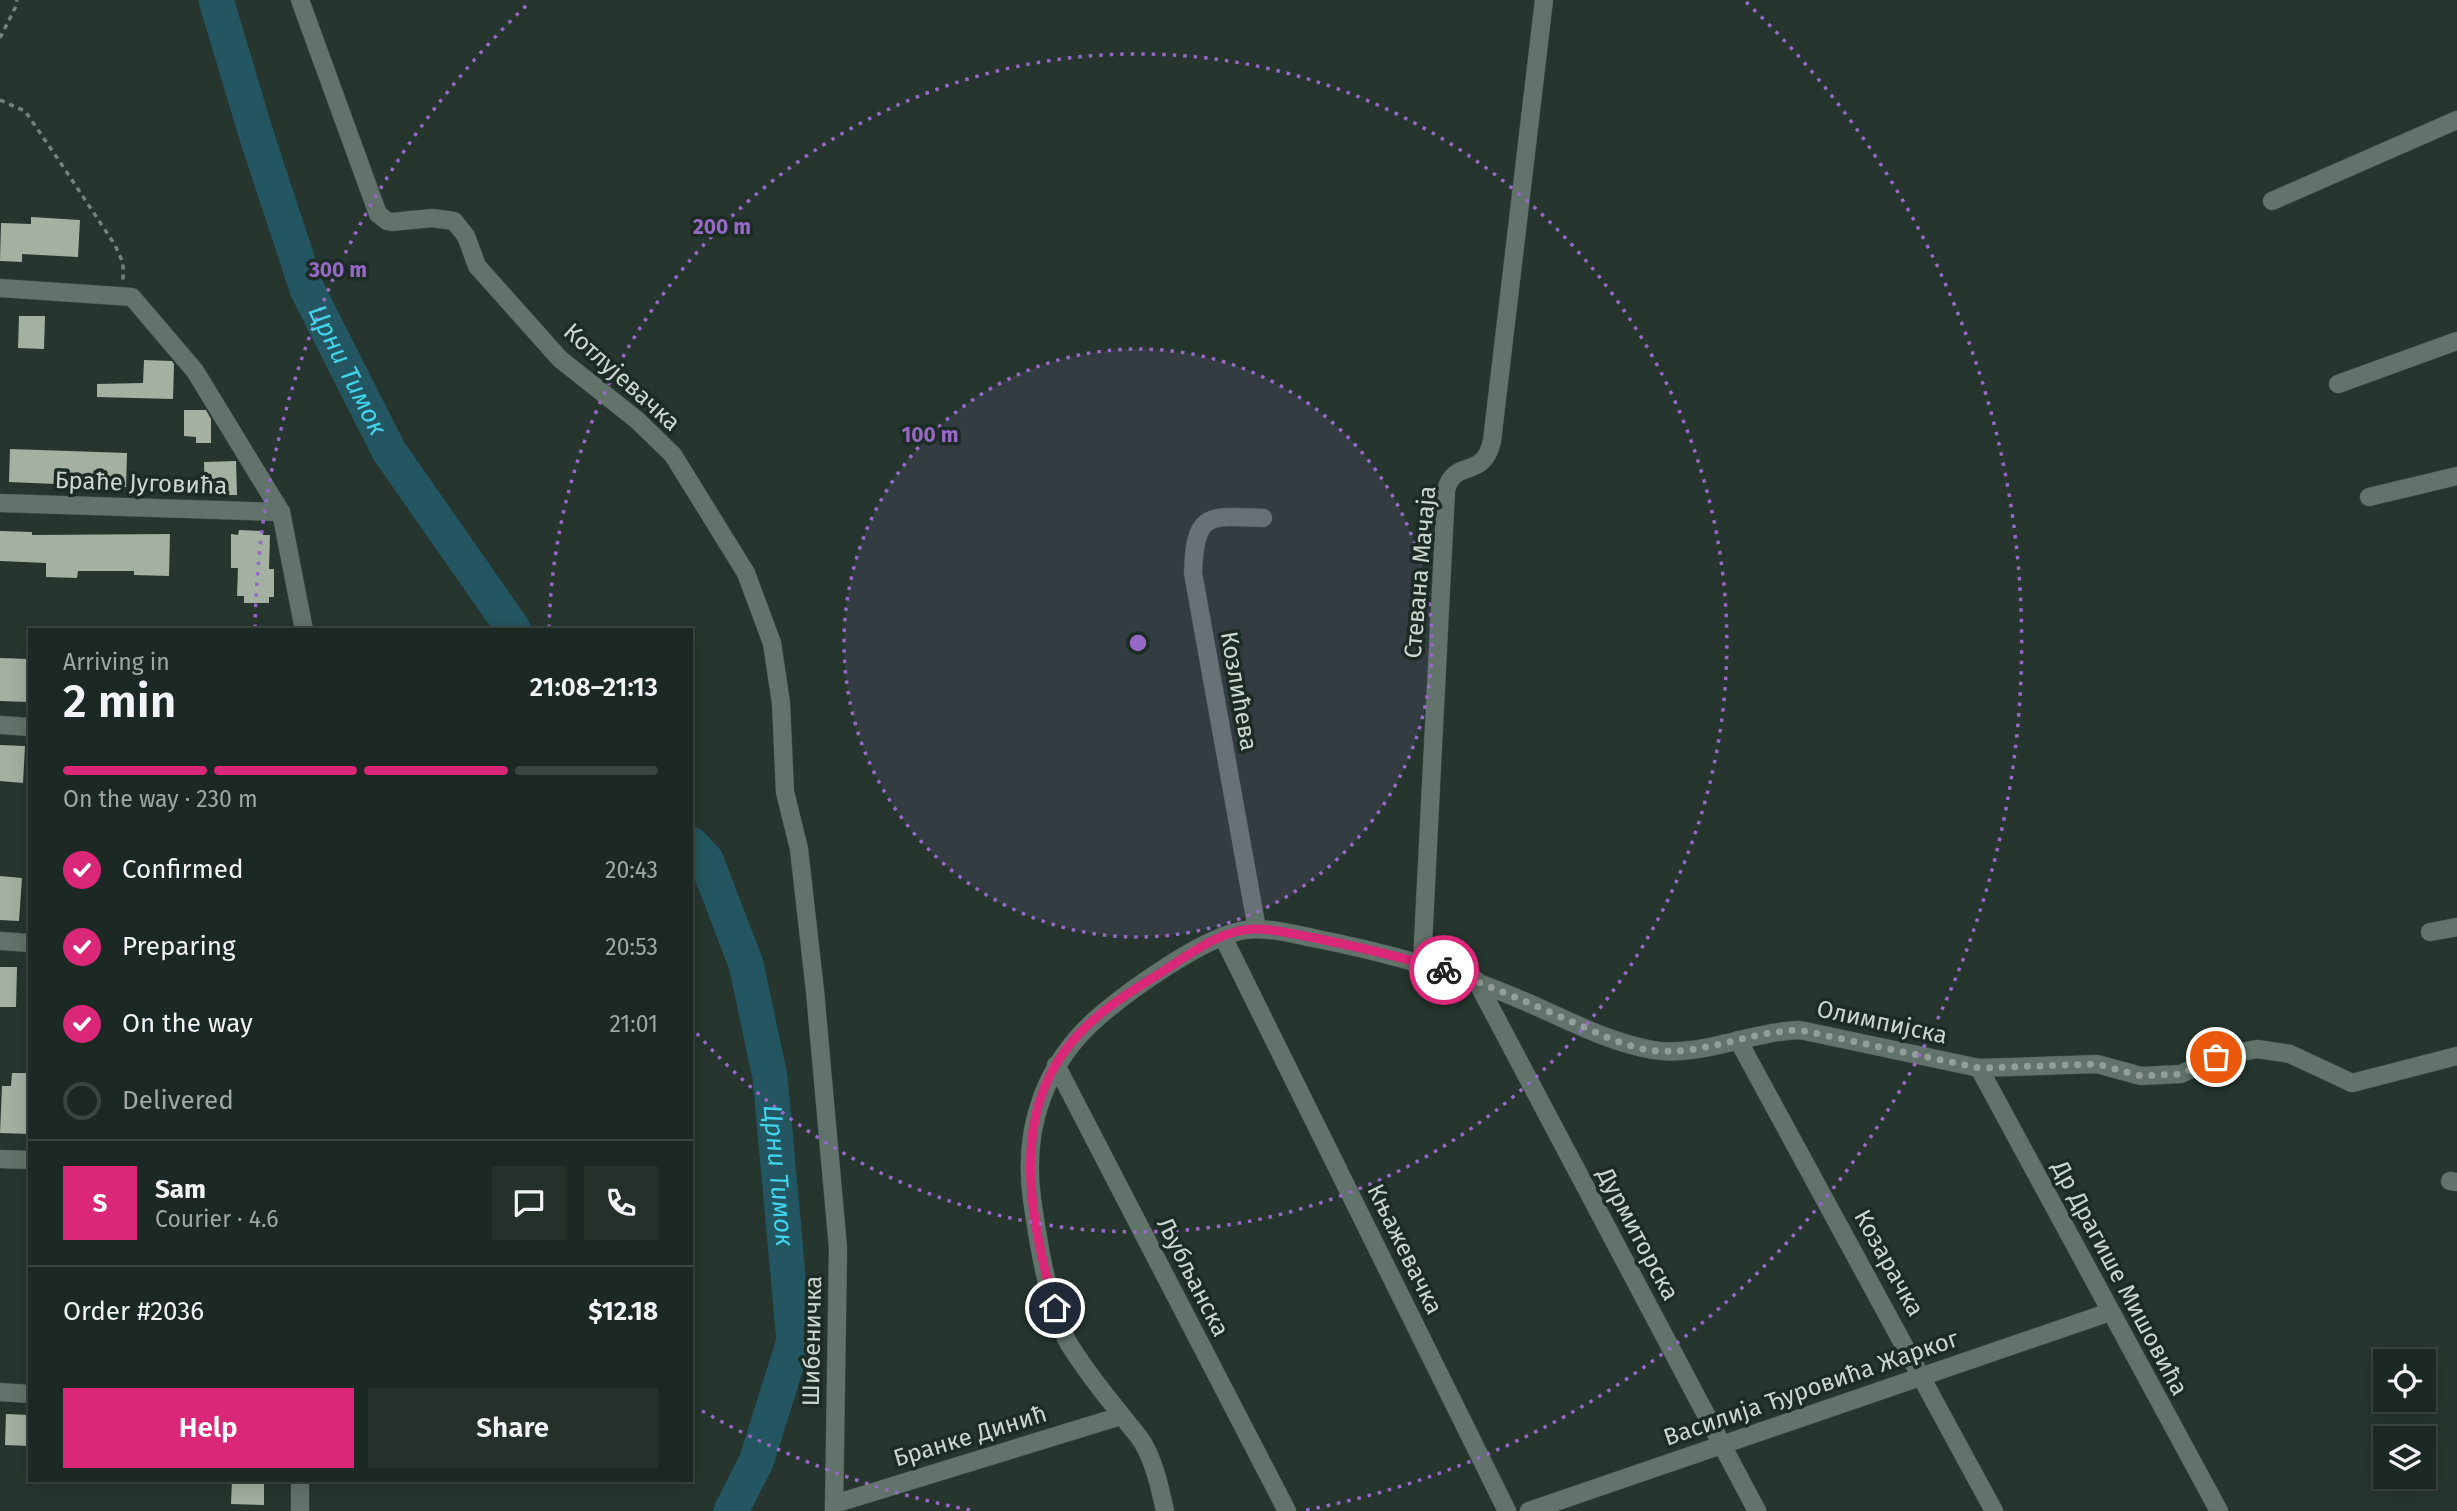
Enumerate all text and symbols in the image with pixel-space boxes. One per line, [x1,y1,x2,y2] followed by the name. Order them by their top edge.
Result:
[693,214,751,240] text: 200 m
[308,257,367,283] text: 300 m
[302,300,394,441] water label: Црни Тимок
[558,317,686,437] street label: Котлујевачка
[901,422,959,448] text: 100 m
[54,466,228,500] street label: Браће Југовића
[1399,485,1441,659] street label: Стевана Мачаја
[1215,629,1263,753] street label: Козлићева
[1126,631,1150,655] centre of rings
[63,648,170,676] text: Arriving in
[530,672,658,703] text: 21:08–21:13
[63,674,176,729] text: 2 min
[63,785,258,813] text: On the way · 230 m
[63,851,101,889] icon: check
[122,854,243,885] text: Confirmed
[605,856,658,884] text: 20:43
[63,928,101,966] icon: check
[122,931,235,962] text: Preparing
[605,933,658,961] text: 20:53
[1409,935,1479,1005] courier
[1425,951,1463,989] icon: bike
[1814,995,1950,1049] street label: Олимпијска
[63,1005,101,1043] icon: check
[122,1008,253,1039] text: On the way
[609,1010,658,1038] text: 21:01
[2186,1027,2246,1087] pin
[2197,1038,2235,1076] icon: bag
[122,1085,234,1116] text: Delivered
[757,1103,801,1248] water label: Црни Тимок
[2046,1155,2194,1400] street label: Др Драгише Мишовића
[1591,1162,1685,1305] street label: Дурмиторска
[492,1166,566,1240] button: chat
[584,1166,658,1240] button: phone
[155,1174,206,1205] text: Sam
[1361,1179,1449,1319] street label: Књажевачка
[93,1188,107,1219] text: S
[155,1205,279,1233] text: Courier · 4.6
[1848,1205,1930,1321] street label: Козарачка
[1151,1213,1235,1341] street label: Љубљанска
[797,1275,827,1407] street label: Шибеничка
[1025,1278,1085,1338] pin
[1036,1289,1074,1327] icon: home
[63,1296,204,1327] text: Order #2036
[588,1296,658,1327] text: $12.18
[1660,1324,1963,1452] street label: Василија Ђуровића Жарког
[2373,1349,2436,1489] map controls
[2373,1349,2436,1412] button: locate
[63,1388,354,1468] button: Help
[368,1388,658,1468] button: Share
[890,1399,1050,1473] street label: Бранке Динић
[2373,1426,2436,1489] button: layers

